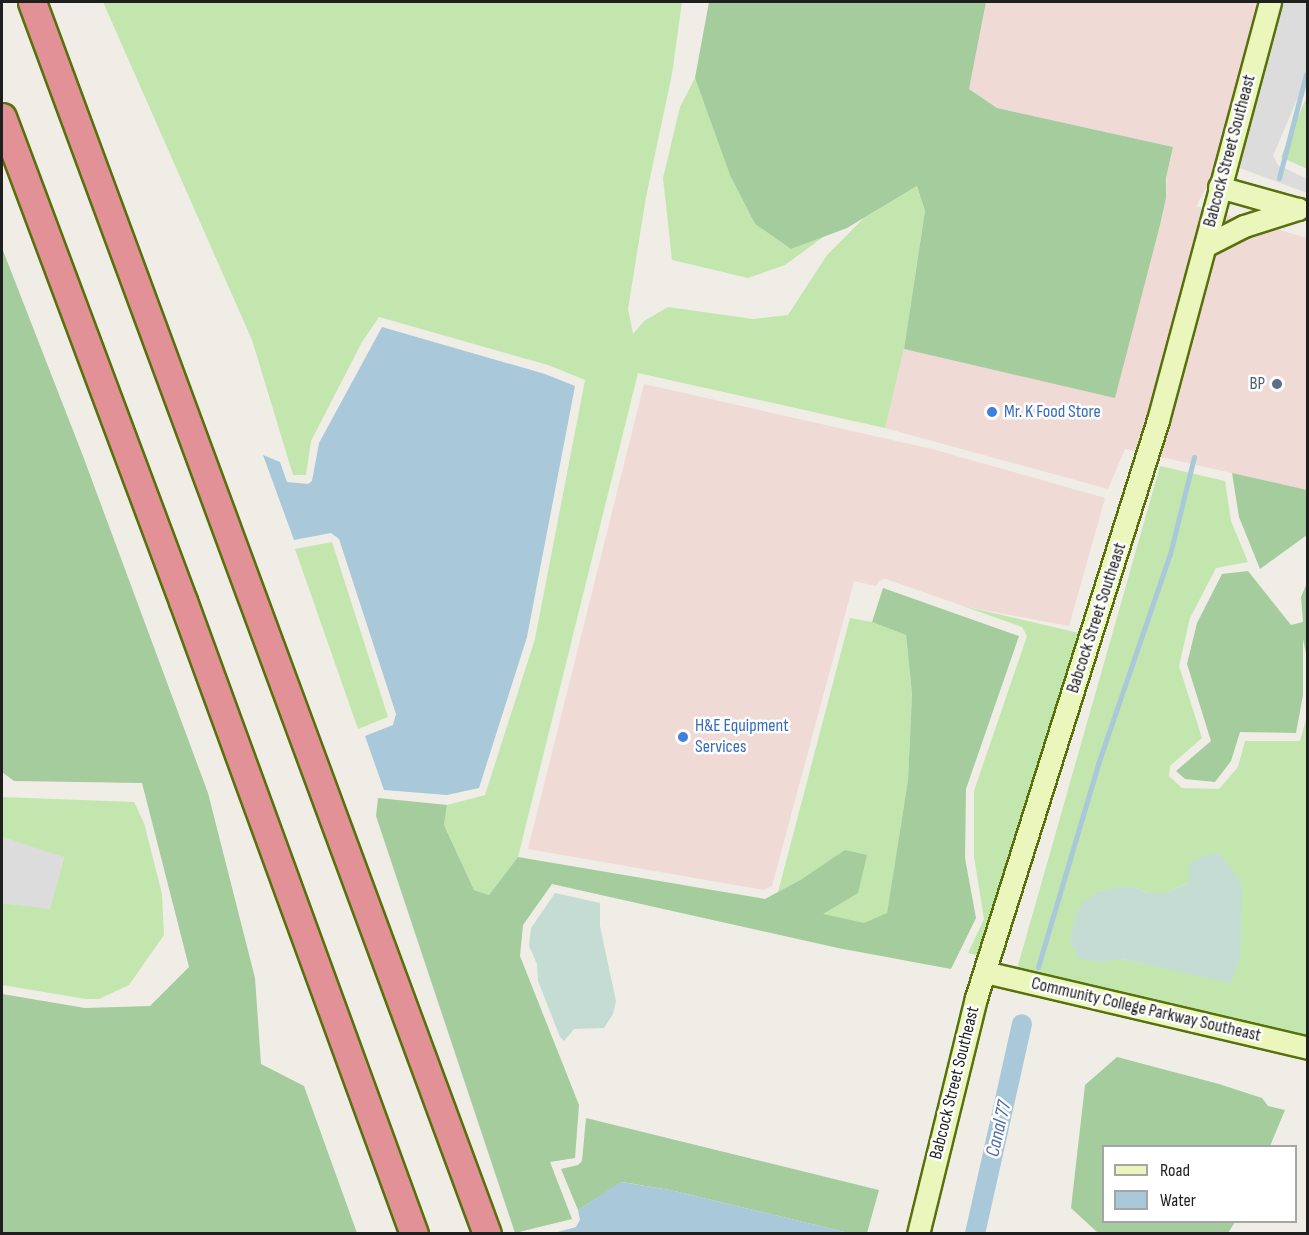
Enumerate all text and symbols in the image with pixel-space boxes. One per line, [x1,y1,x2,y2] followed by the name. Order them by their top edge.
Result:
[1199,72,1261,230] street label: Babcock Street Southeast
[1249,373,1265,395] place label: BP
[1270,377,1284,391] marker: BP
[1004,401,1101,423] place label: Mr. K Food Store
[985,405,999,419] marker: Mr. K Food Store
[1062,540,1132,696] street label: Babcock Street Southeast
[695,716,789,758] place label: H&E Equipment Services
[676,730,690,744] marker: H&E Equipment Services
[1029,973,1263,1047] street label: Community College Parkway Southeast
[926,1004,984,1162] street label: Babcock Street Southeast
[981,1099,1017,1159] water label: Canal 77
[1102,1145,1297,1223] legend
[1160,1160,1190,1181] text: Road
[1160,1190,1196,1211] text: Water

